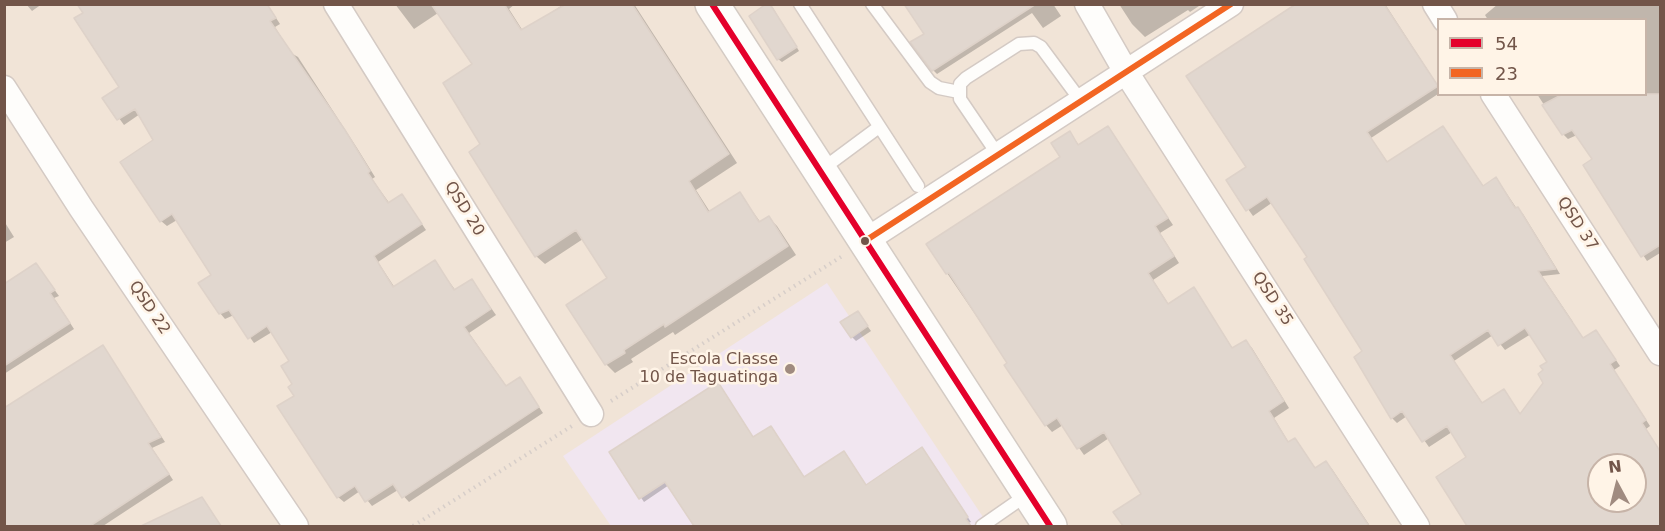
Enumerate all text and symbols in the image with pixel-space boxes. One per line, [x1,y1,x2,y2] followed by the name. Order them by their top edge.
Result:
[1437,18,1647,96] legend
[1495,33,1518,54] text: 54
[1495,63,1518,84] text: 23
[440,178,488,240] street label: QSD 20
[1552,193,1602,255] street label: QSD 37
[859,235,871,247] unlabelled marker
[1247,268,1297,330] street label: QSD 35
[124,278,174,338] street label: QSD 22
[640,350,778,388] place label: Escola Classe 10 de Taguatinga
[783,362,797,376] marker: Escola Classe 10 de Taguatinga
[1587,453,1647,513] north arrow
[1607,456,1623,477] text: N

